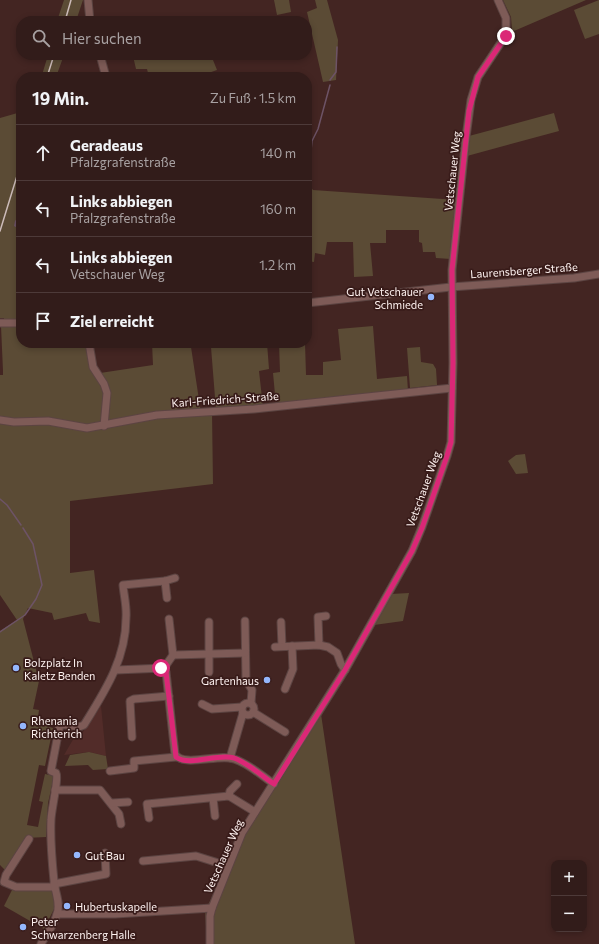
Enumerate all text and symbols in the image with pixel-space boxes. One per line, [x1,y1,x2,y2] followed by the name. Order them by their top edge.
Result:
[16,16,312,60] search box
[30,27,52,49] icon: search
[497,27,515,45] route end
[62,29,142,47] text: Hier suchen
[32,88,89,109] text: 19 Min.
[210,90,296,106] text: Zu Fuß · 1.5 km
[441,130,463,212] street label: Vetschauer Weg
[70,136,143,154] text: Geradeaus
[32,142,54,164] icon: ahead
[260,145,296,161] text: 140 m
[70,154,176,170] text: Pfalzgrafenstraße
[70,192,172,210] text: Links abbiegen
[32,198,54,220] icon: left
[260,201,296,217] text: 160 m
[70,210,176,226] text: Pfalzgrafenstraße
[70,248,172,266] text: Links abbiegen
[32,254,54,276] icon: left
[259,257,296,273] text: 1.2 km
[470,260,578,280] street label: Laurensberger Straße
[70,266,165,282] text: Vetschauer Weg
[346,285,424,311] place label: Gut Vetschauer Schmiede
[426,292,436,302] marker: Gut Vetschauer Schmiede
[32,310,54,332] icon: arrive
[70,312,154,330] text: Ziel erreicht
[171,389,279,409] street label: Karl-Friedrich-Straße
[403,449,443,529] street label: Vetschauer Weg
[24,656,95,682] place label: Bolzplatz In Kaletz Benden
[152,659,170,677] route start
[11,663,21,673] marker: Bolzplatz In Kaletz Benden
[201,674,259,687] place label: Gartenhaus
[262,675,272,685] marker: Gartenhaus
[31,714,82,740] place label: Rhenania Richterich
[18,721,28,731] marker: Rhenania Richterich
[201,817,245,895] street label: Vetschauer Weg
[85,849,125,862] place label: Gut Bau
[72,850,82,860] marker: Gut Bau
[551,860,587,932] map controls
[551,860,587,896] button: +
[551,896,587,932] button: −
[75,900,157,913] place label: Hubertuskapelle
[62,901,72,911] marker: Hubertuskapelle
[31,915,136,941] place label: Peter Schwarzenberg Halle
[18,922,28,932] marker: Peter Schwarzenberg Halle

